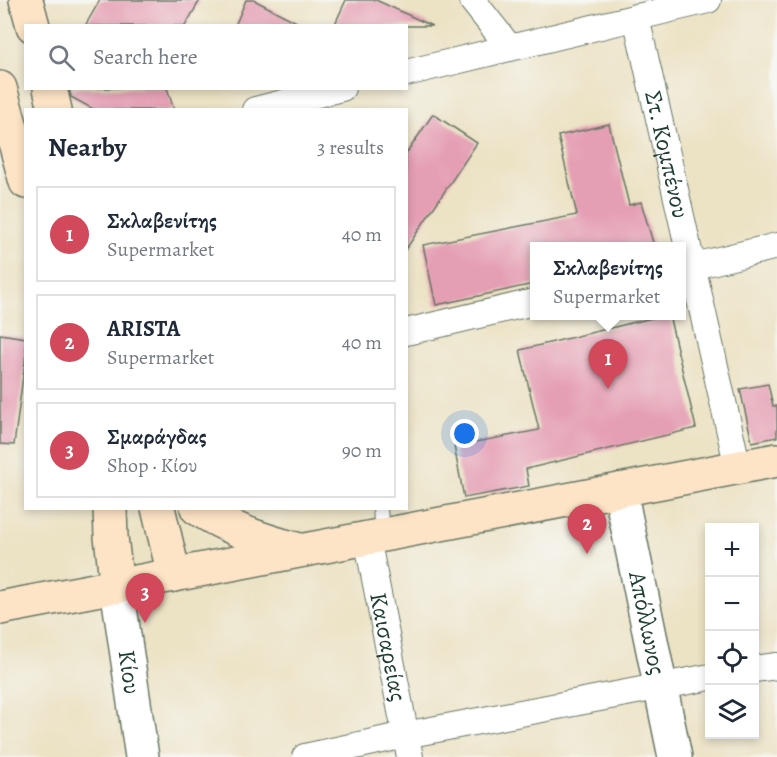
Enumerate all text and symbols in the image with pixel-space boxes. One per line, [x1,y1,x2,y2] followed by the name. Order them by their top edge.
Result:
[24,24,408,90] search box
[45,41,78,74] icon: search
[93,42,198,72] text: Search here
[637,88,697,221] street label: Στ. Κομπένου
[48,130,127,165] text: Nearby
[317,134,384,161] text: 3 results
[107,206,217,236] text: Σκλαβενίτης
[66,221,73,248] text: 1
[342,221,382,248] text: 40 m
[107,236,214,263] text: Supermarket
[530,242,686,320] popup
[553,253,663,283] text: Σκλαβενίτης
[553,283,660,310] text: Supermarket
[107,314,180,344] text: ARISTA
[65,329,74,356] text: 2
[342,329,382,356] text: 40 m
[588,340,628,389] pin: 1
[107,344,214,371] text: Supermarket
[450,419,479,448] your location
[107,422,207,452] text: Σμαράγδας
[65,437,74,464] text: 3
[342,437,382,464] text: 90 m
[107,452,197,479] text: Shop · Κίου
[568,504,606,554] pin: 2
[705,523,759,739] map controls
[705,523,759,577] button: +
[621,568,674,678] street label: Απόλλωνος
[126,574,164,623] pin: 3
[705,577,759,631] button: −
[362,590,415,704] street label: Καισαρείας
[705,631,759,685] button: locate
[110,648,149,696] street label: Κίου
[705,685,759,739] button: layers

